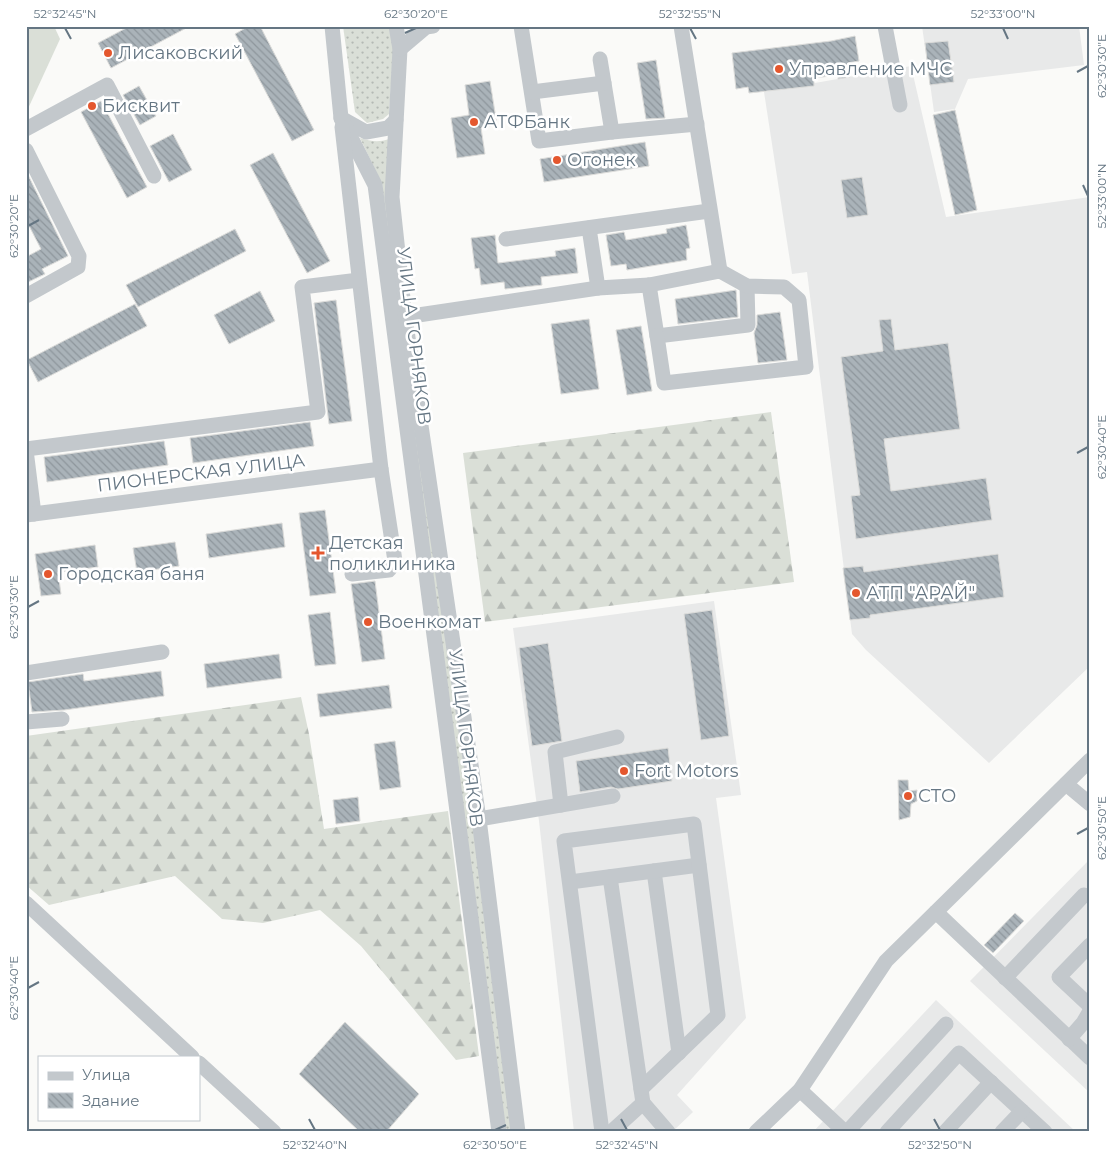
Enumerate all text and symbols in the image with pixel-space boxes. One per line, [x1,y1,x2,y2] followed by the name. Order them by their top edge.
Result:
[33,6,97,21] text: 52°32'45"N
[384,6,448,21] text: 62°30'20"E
[659,6,721,21] text: 52°32'55"N
[971,6,1035,21] text: 52°33'00"N
[1094,34,1109,98] text: 62°30'30"E
[118,42,243,64] place label: Лисаковский
[102,47,114,59] marker: Лисаковский
[789,58,953,80] place label: Управление МЧС
[773,63,785,75] marker: Управление МЧС
[102,95,180,117] place label: Бисквит
[86,100,98,112] marker: Бисквит
[484,111,570,133] place label: АТФБанк
[468,116,480,128] marker: АТФБанк
[567,149,636,171] place label: Огонек
[551,154,563,166] marker: Огонек
[1094,164,1109,228] text: 52°33'00"N
[6,194,21,258] text: 62°30'20"E
[392,246,436,426] street label: УЛИЦА ГОРНЯКОВ
[1094,415,1109,479] text: 62°30'40"E
[96,449,307,497] street label: ПИОНЕРСКАЯ УЛИЦА
[329,532,456,575] place label: Детская поликлиника
[311,546,325,560] marker: Детская поликлиника
[58,563,205,585] place label: Городская баня
[42,568,54,580] marker: Городская баня
[6,575,21,639] text: 62°30'30"E
[866,582,975,604] place label: АТП "АРАЙ"
[850,587,862,599] marker: АТП "АРАЙ"
[378,611,482,633] place label: Военкомат
[362,616,374,628] marker: Военкомат
[444,648,488,828] street label: УЛИЦА ГОРНЯКОВ
[634,760,739,782] place label: Fort Motors
[618,765,630,777] marker: Fort Motors
[918,785,956,807] place label: СТО
[902,790,914,802] marker: СТО
[1094,796,1109,860] text: 62°30'50"E
[6,956,21,1020] text: 62°30'40"E
[38,1056,200,1120] legend
[82,1065,130,1084] text: Улица
[82,1091,140,1110] text: Здание
[283,1137,347,1152] text: 52°32'40"N
[463,1137,527,1152] text: 62°30'50"E
[595,1137,659,1152] text: 52°32'45"N
[908,1137,972,1152] text: 52°32'50"N

